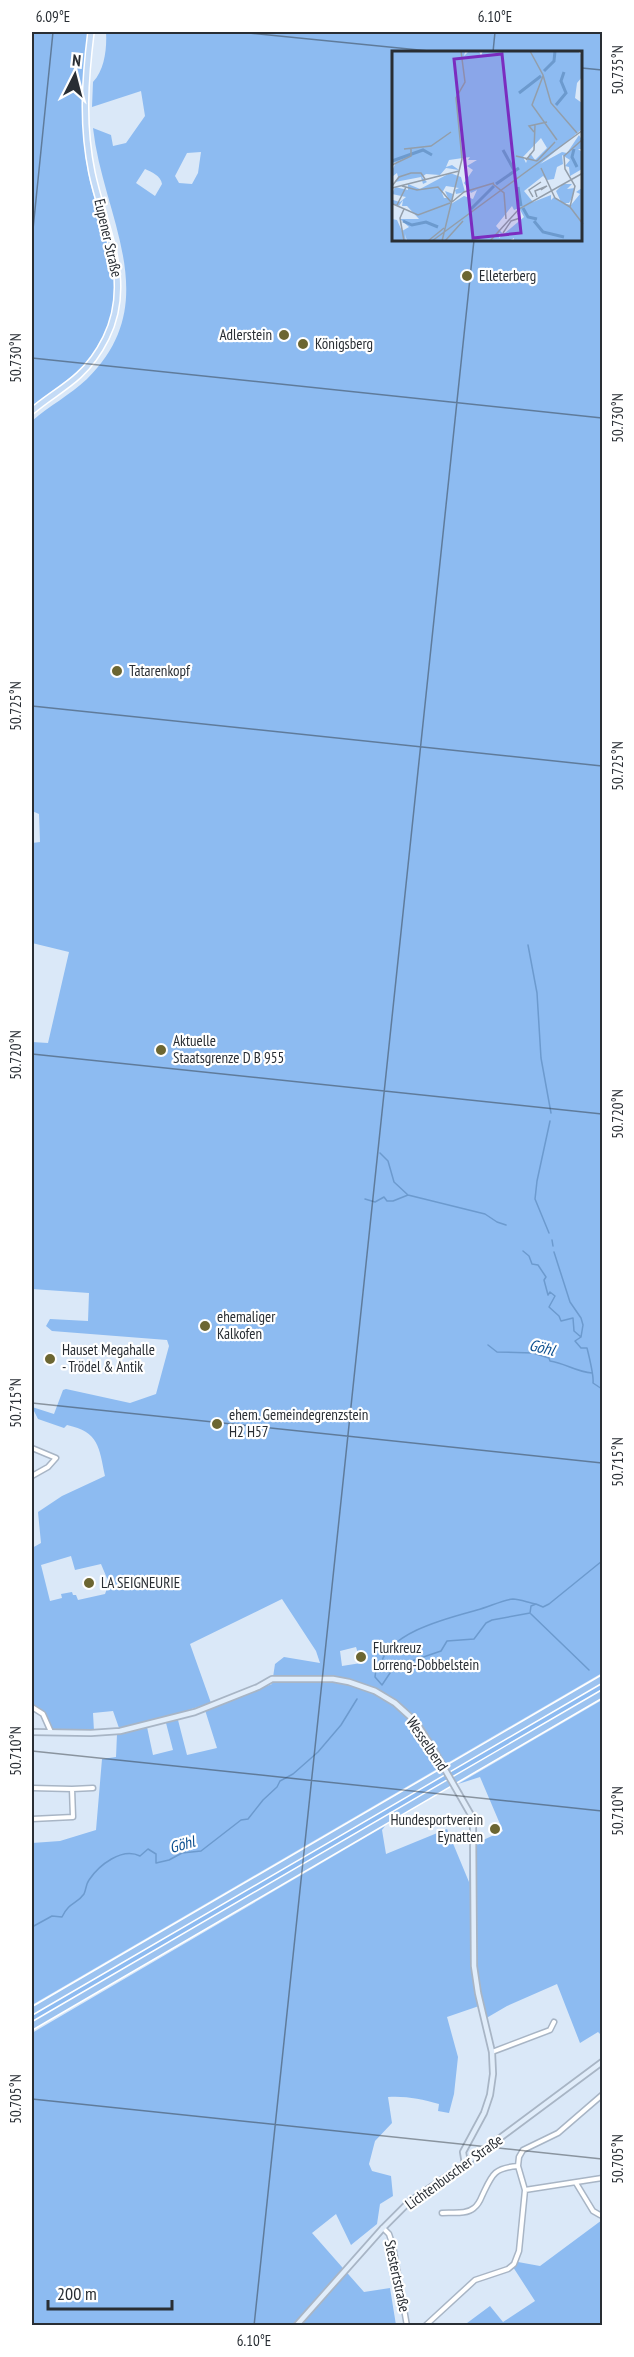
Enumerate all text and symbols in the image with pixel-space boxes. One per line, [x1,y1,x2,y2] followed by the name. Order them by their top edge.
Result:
[36,7,70,26] text: 6.09°E
[478,7,512,26] text: 6.10°E
[45,45,105,105] north arrow
[608,45,627,95] text: 50.735°N
[71,50,82,70] text: N
[392,51,583,242] inset map
[90,197,127,279] street label: Eupener Straße
[479,266,536,285] place label: Elleterberg
[460,269,474,283] marker: Elleterberg
[219,325,272,344] place label: Adlerstein
[277,328,291,342] marker: Adlerstein
[6,333,25,383] text: 50.730°N
[315,334,373,353] place label: Königsberg
[296,337,310,351] marker: Königsberg
[608,393,627,443] text: 50.730°N
[129,661,191,680] place label: Tatarenkopf
[110,664,124,678] marker: Tatarenkopf
[6,681,25,731] text: 50.725°N
[608,741,627,791] text: 50.725°N
[6,1030,25,1080] text: 50.720°N
[173,1031,284,1067] place label: Aktuelle Staatsgrenze D B 955
[154,1043,168,1057] marker: Aktuelle Staatsgrenze D B 955
[608,1089,627,1139] text: 50.720°N
[217,1307,276,1343] place label: ehemaliger Kalkofen
[198,1319,212,1333] marker: ehemaliger Kalkofen
[527,1334,558,1360] water label: Göhl
[62,1340,155,1376] place label: Hauset Megahalle - Trödel & Antik
[43,1352,57,1366] marker: Hauset Megahalle - Trödel & Antik
[6,1378,25,1428] text: 50.715°N
[229,1405,368,1441] place label: ehem. Gemeindegrenzstein H2 H57
[210,1417,224,1431] marker: ehem. Gemeindegrenzstein H2 H57
[608,1437,627,1487] text: 50.715°N
[101,1573,180,1592] place label: LA SEIGNEURIE
[82,1576,96,1590] marker: LA SEIGNEURIE
[373,1638,479,1674] place label: Flurkreuz Lorreng-Dobbelstein
[354,1650,368,1664] marker: Flurkreuz Lorreng-Dobbelstein
[402,1713,452,1774] street label: Wesselbend
[6,1726,25,1776] text: 50.710°N
[608,1786,627,1836] text: 50.710°N
[390,1810,483,1846] place label: Hundesportverein Eynatten
[488,1822,502,1836] marker: Hundesportverein Eynatten
[167,1831,198,1857] water label: Göhl
[6,2074,25,2124] text: 50.705°N
[401,2130,506,2213] street label: Lichtenbuscher Straße
[608,2134,627,2184] text: 50.705°N
[381,2238,414,2314] street label: Stestertstraße
[48,2273,172,2311] scale bar
[57,2282,97,2305] text: 200 m
[237,2331,271,2350] text: 6.10°E

